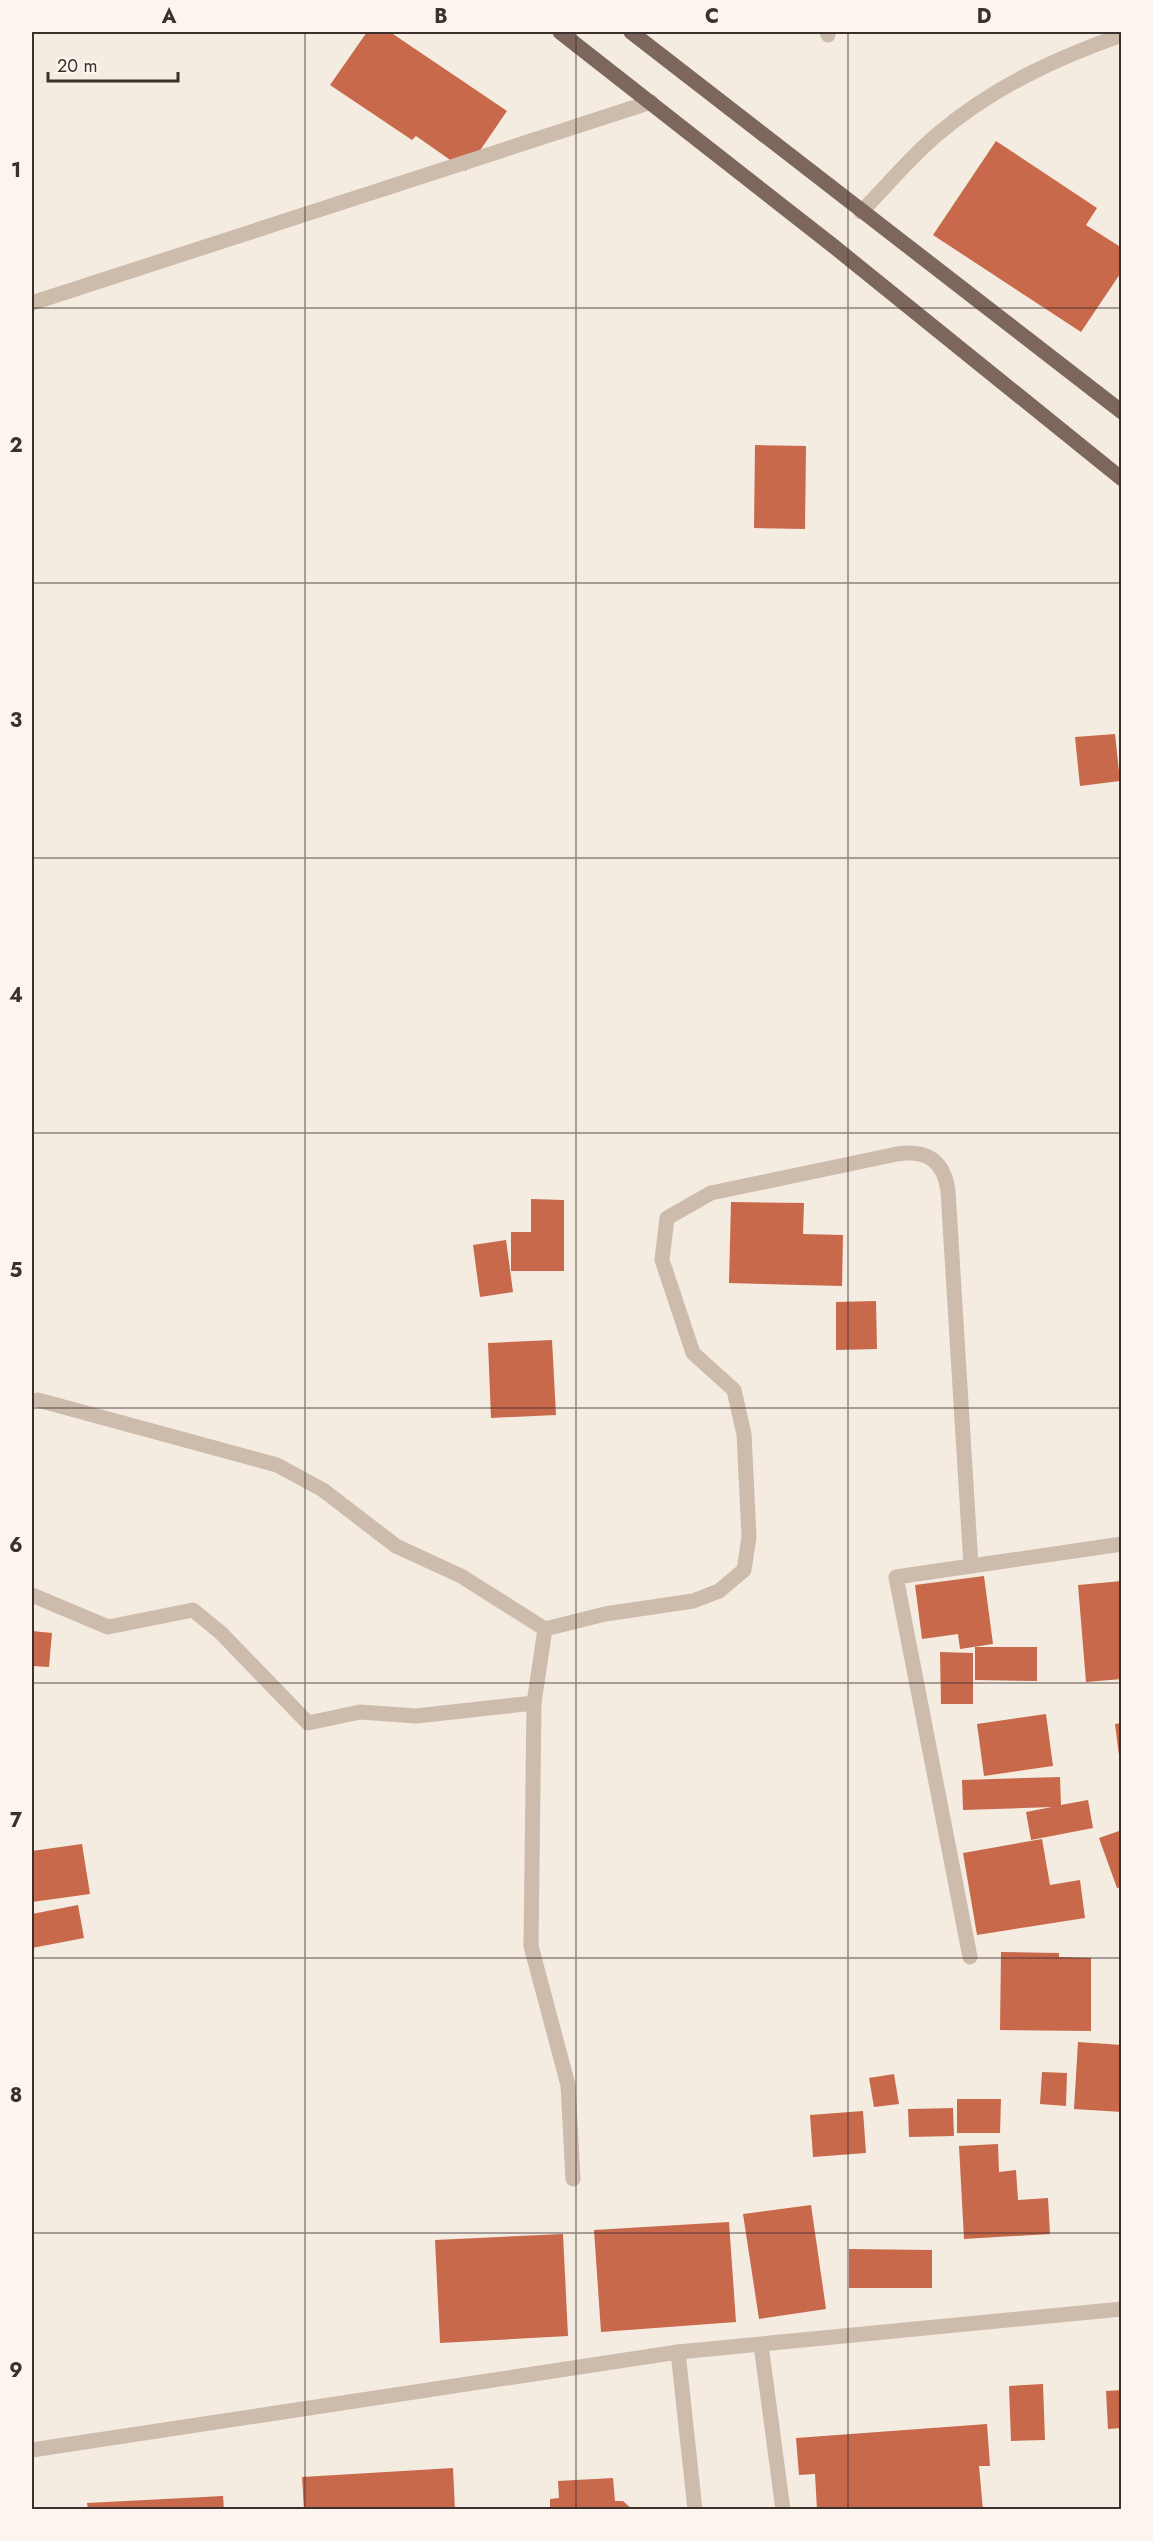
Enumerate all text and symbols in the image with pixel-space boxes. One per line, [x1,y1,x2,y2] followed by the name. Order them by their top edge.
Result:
[161,2,177,31] text: A
[434,2,448,31] text: B
[705,2,719,31] text: C
[977,2,991,31] text: D
[48,45,178,83] scale bar
[57,53,97,79] text: 20 m
[11,156,21,185] text: 1
[9,431,23,460] text: 2
[10,706,22,735] text: 3
[9,981,23,1010] text: 4
[10,1256,23,1285] text: 5
[9,1531,23,1560] text: 6
[10,1806,23,1835] text: 7
[10,2081,22,2110] text: 8
[9,2356,23,2385] text: 9

